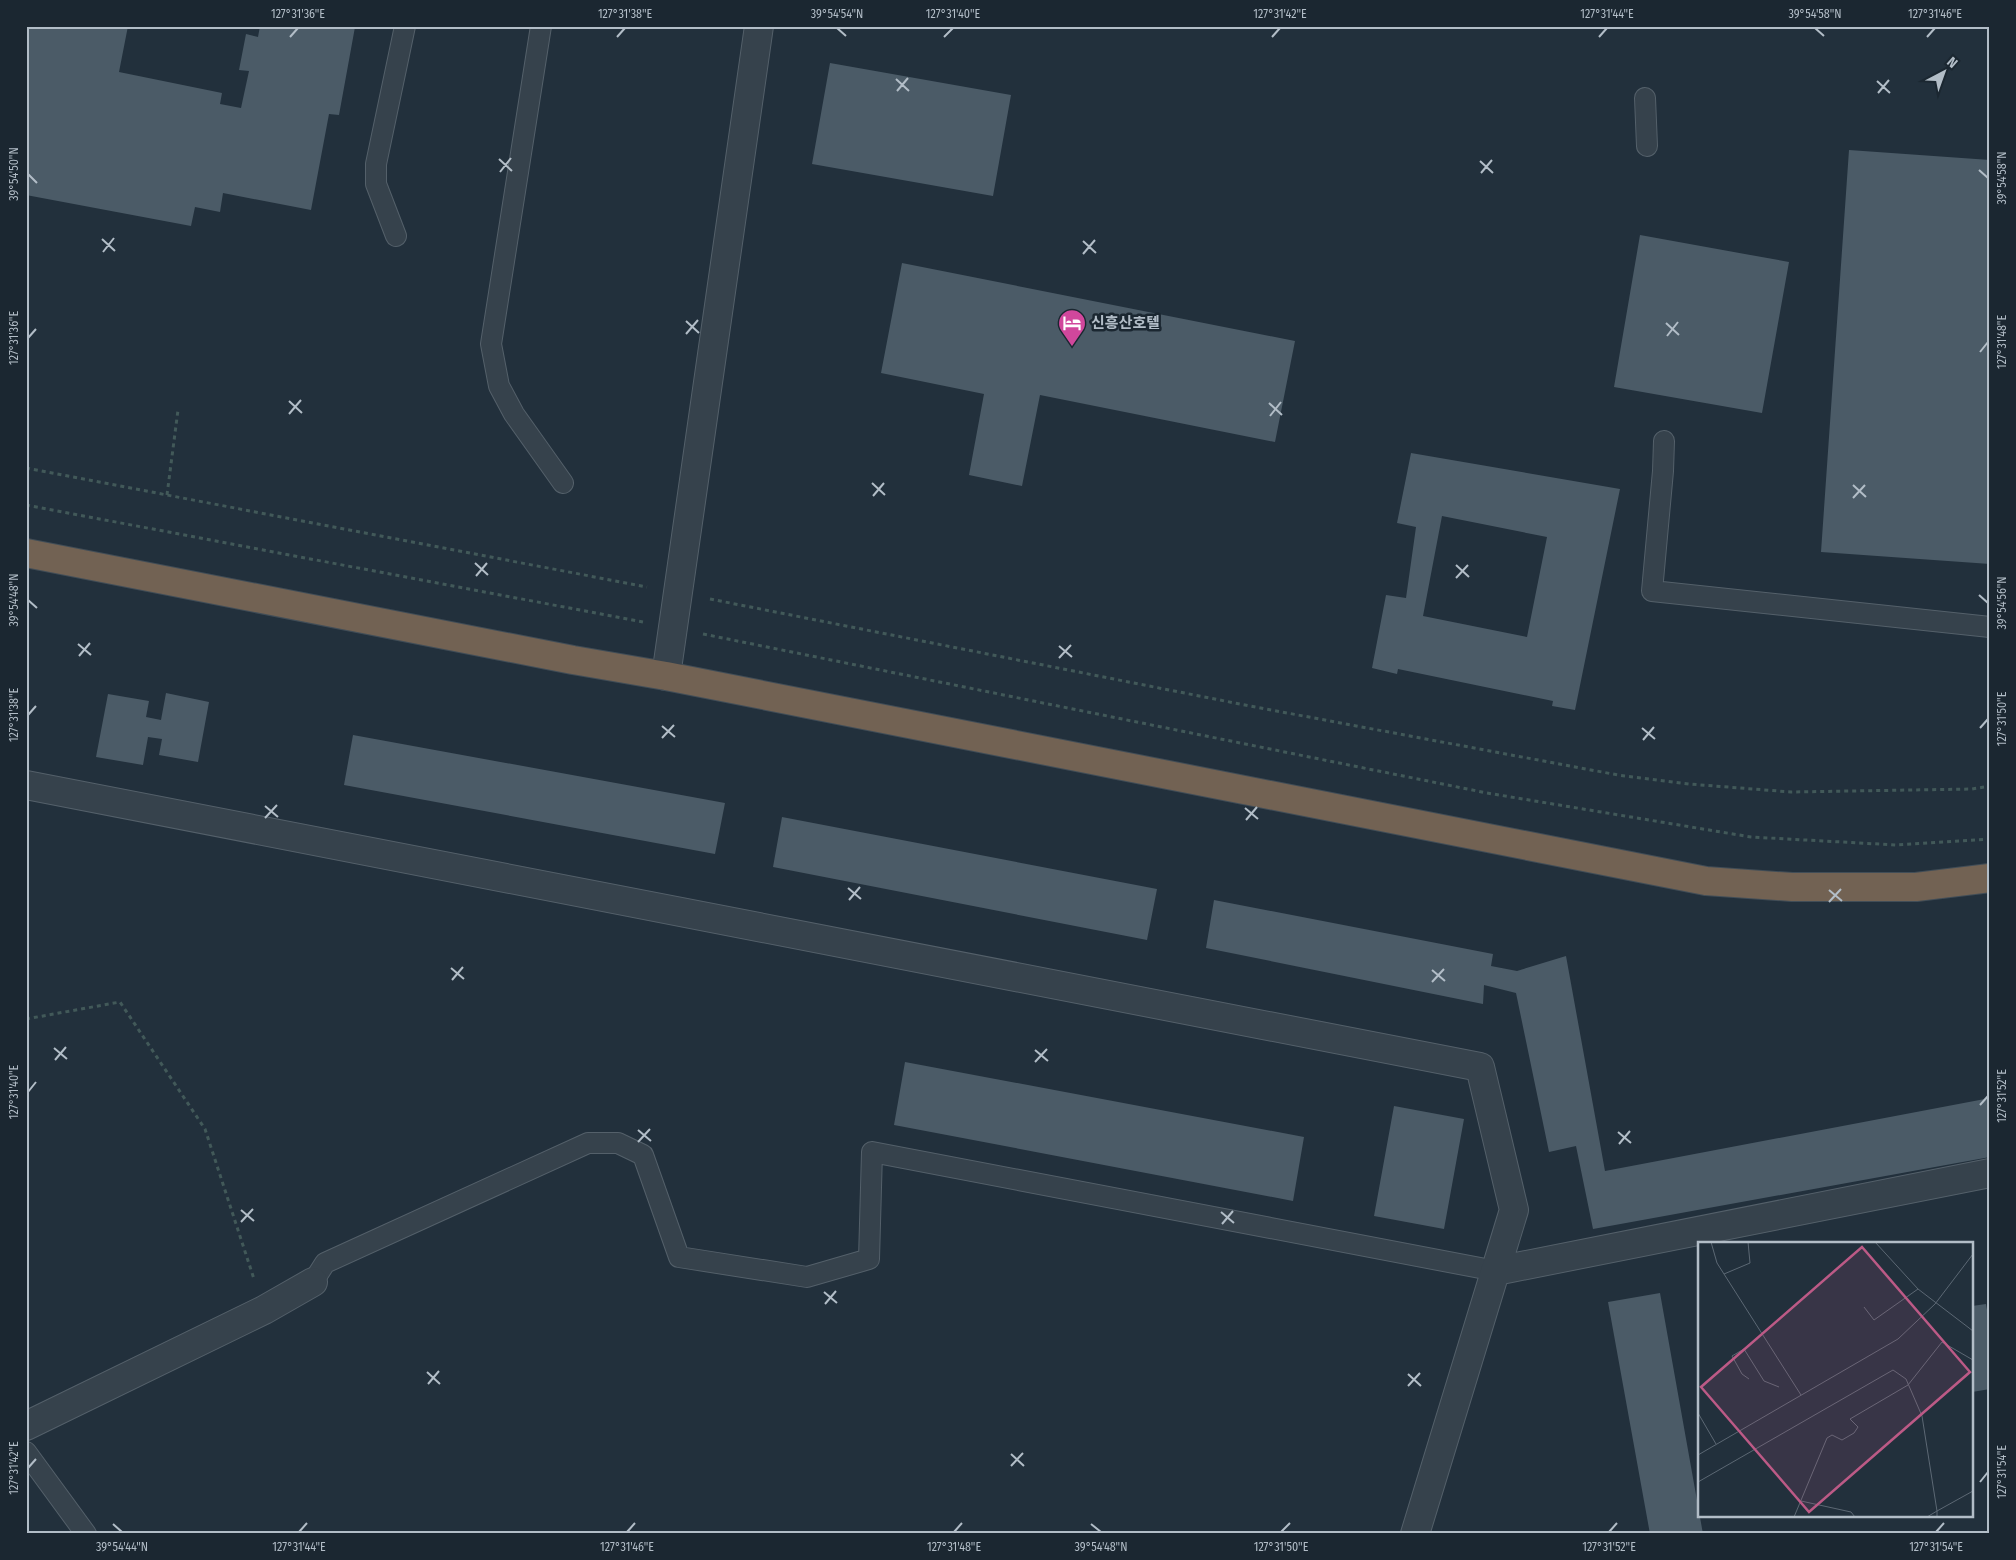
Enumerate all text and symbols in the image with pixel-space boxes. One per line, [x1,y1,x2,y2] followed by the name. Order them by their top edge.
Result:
[271,7,325,21] text: 127°31'36"E
[598,7,652,21] text: 127°31'38"E
[811,7,863,21] text: 39°54'54"N
[926,7,981,21] text: 127°31'40"E
[1253,7,1307,21] text: 127°31'42"E
[1580,7,1634,21] text: 127°31'44"E
[1788,7,1842,21] text: 39°54'58"N
[1908,7,1962,21] text: 127°31'46"E
[1918,48,1968,98] north arrow
[1943,53,1961,72] text: N
[7,147,21,201] text: 39°54'50"N
[1995,151,2009,205] text: 39°54'58"N
[1057,308,1087,347] hotel icon: 신흥산호텔
[7,311,21,365] text: 127°31'36"E
[1091,314,1160,332] place label: 신흥산호텔
[1995,315,2009,369] text: 127°31'48"E
[7,574,21,626] text: 39°54'48"N
[1995,577,2009,629] text: 39°54'56"N
[7,688,21,742] text: 127°31'38"E
[1995,691,2009,746] text: 127°31'50"E
[7,1064,21,1119] text: 127°31'40"E
[1995,1069,2009,1123] text: 127°31'52"E
[1698,1242,1974,1518] inset map
[7,1441,21,1495] text: 127°31'42"E
[1995,1445,2009,1499] text: 127°31'54"E
[96,1540,148,1554] text: 39°54'44"N
[272,1540,326,1554] text: 127°31'44"E
[600,1540,654,1554] text: 127°31'46"E
[927,1540,981,1554] text: 127°31'48"E
[1075,1540,1127,1554] text: 39°54'48"N
[1254,1540,1309,1554] text: 127°31'50"E
[1582,1540,1636,1554] text: 127°31'52"E
[1909,1540,1963,1554] text: 127°31'54"E

